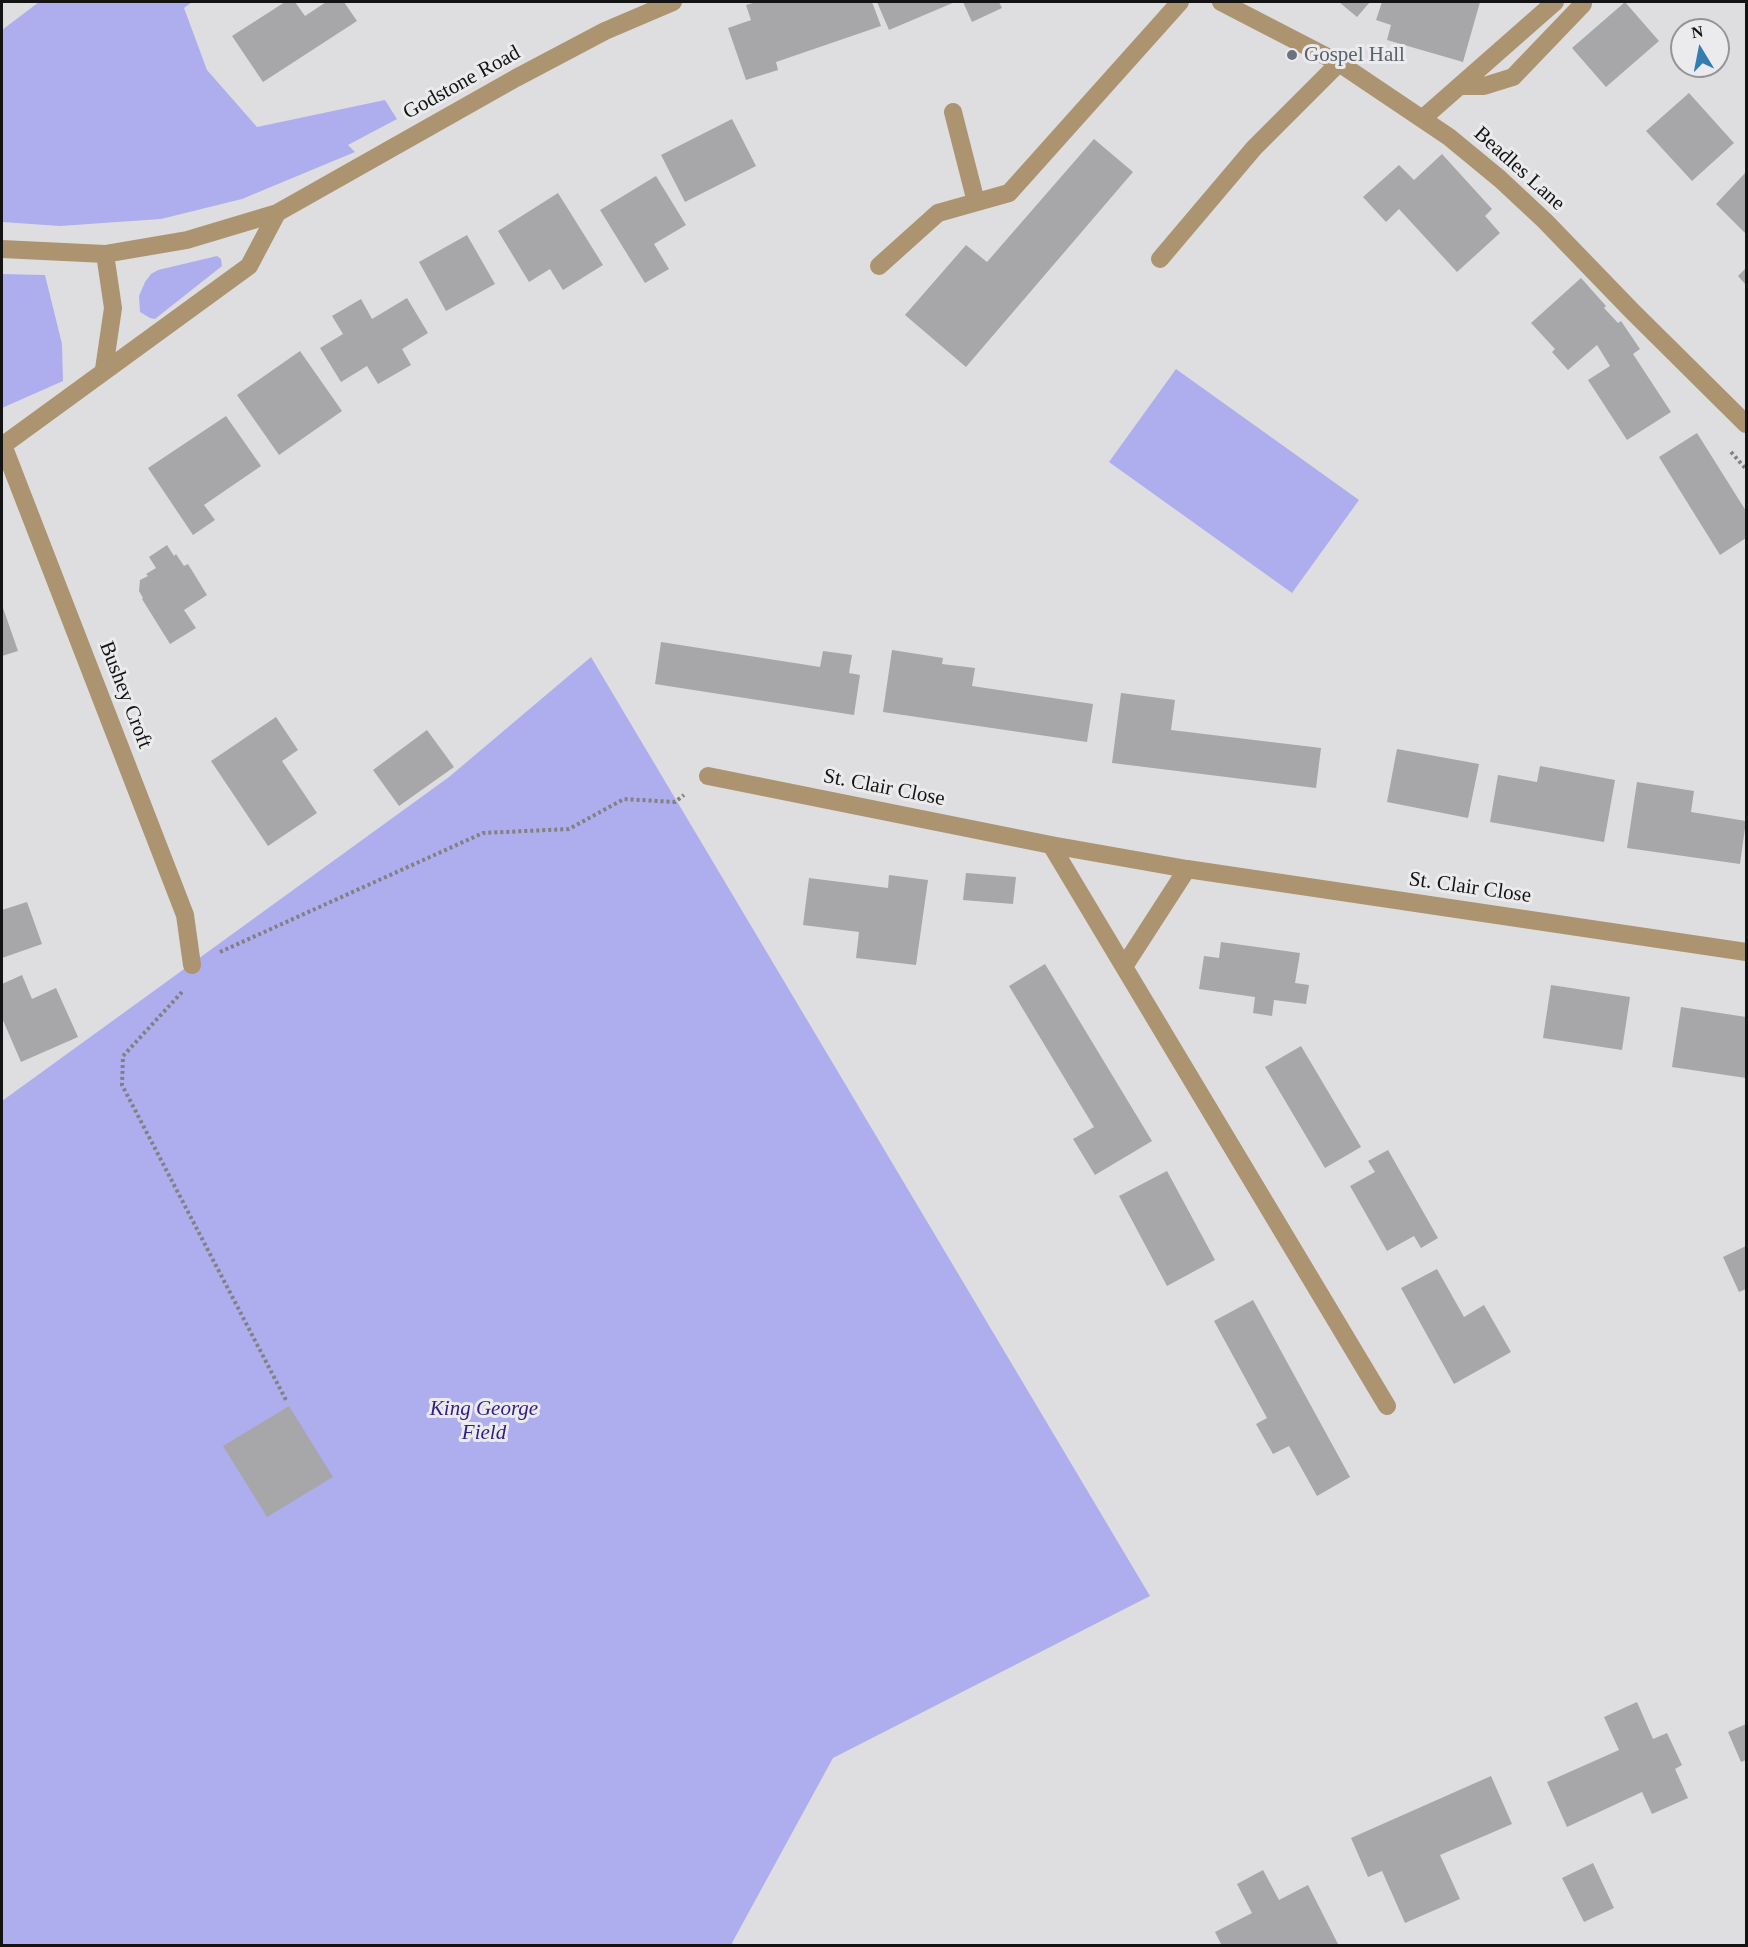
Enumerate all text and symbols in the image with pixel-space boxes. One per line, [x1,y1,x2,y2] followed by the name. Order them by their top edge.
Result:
[1670,18,1730,78] north arrow
[1690,22,1704,41] text: N
[399,40,525,126] street label: Godstone Road
[1304,42,1405,68] place label: Gospel Hall
[1285,48,1299,62] marker: Gospel Hall
[1468,122,1570,216] street label: Beadles Lane
[93,638,157,752] street label: Bushey Croft
[821,764,947,812] street label: St. Clair Close
[1407,867,1533,909] street label: St. Clair Close
[430,1396,538,1446] park label: King George Field

